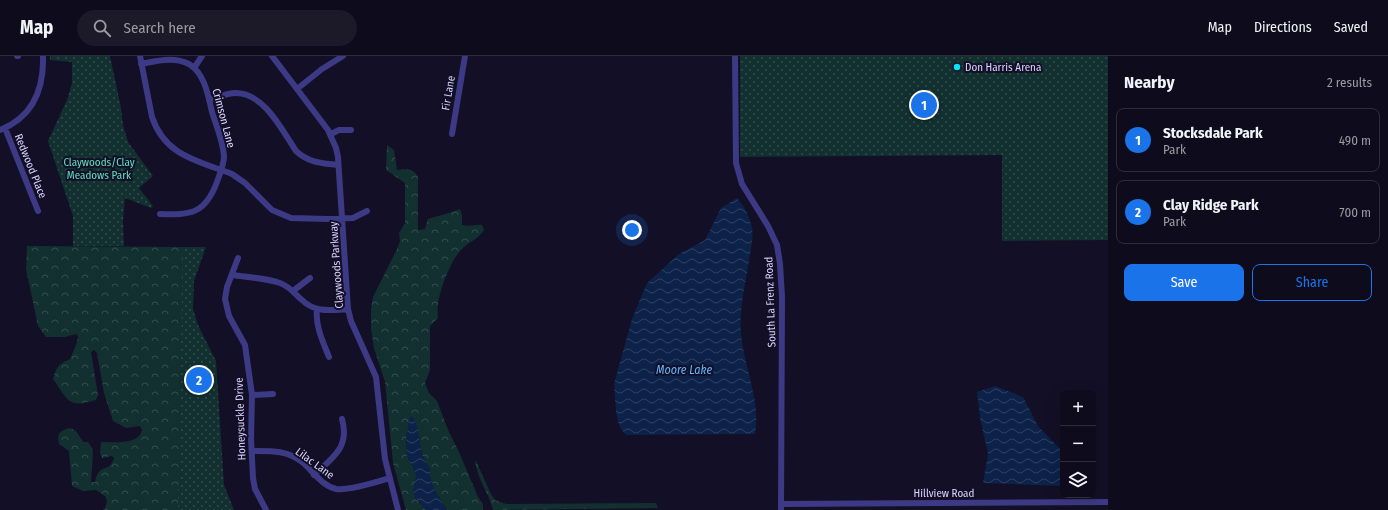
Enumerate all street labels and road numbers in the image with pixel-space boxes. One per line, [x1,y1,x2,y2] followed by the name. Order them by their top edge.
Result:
[439,75,458,111] street label: Fir Lane
[209,87,238,149] street label: Crimson Lane
[12,132,49,200] street label: Redwood Place
[327,221,346,309] street label: Claywoods Parkway
[762,256,779,348] street label: South La Frenz Road
[233,377,248,461] street label: Honeysuckle Drive
[293,445,337,482] street label: Lilac Lane
[914,487,974,500] street label: Hillview Road

